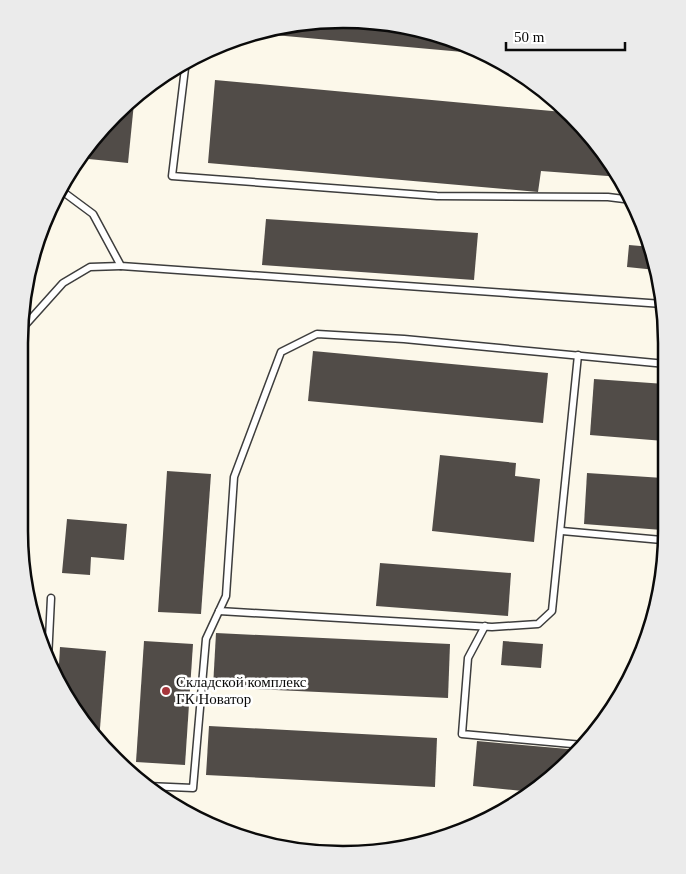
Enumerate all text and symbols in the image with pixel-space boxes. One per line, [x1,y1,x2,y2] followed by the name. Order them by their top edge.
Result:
[506,20,625,52] scale bar
[514,29,545,45] text: 50 m
[176,674,307,707] place label: Складской комплекс ГК Новатор
[160,685,172,697] marker: Складской комплекс ГК Новатор

